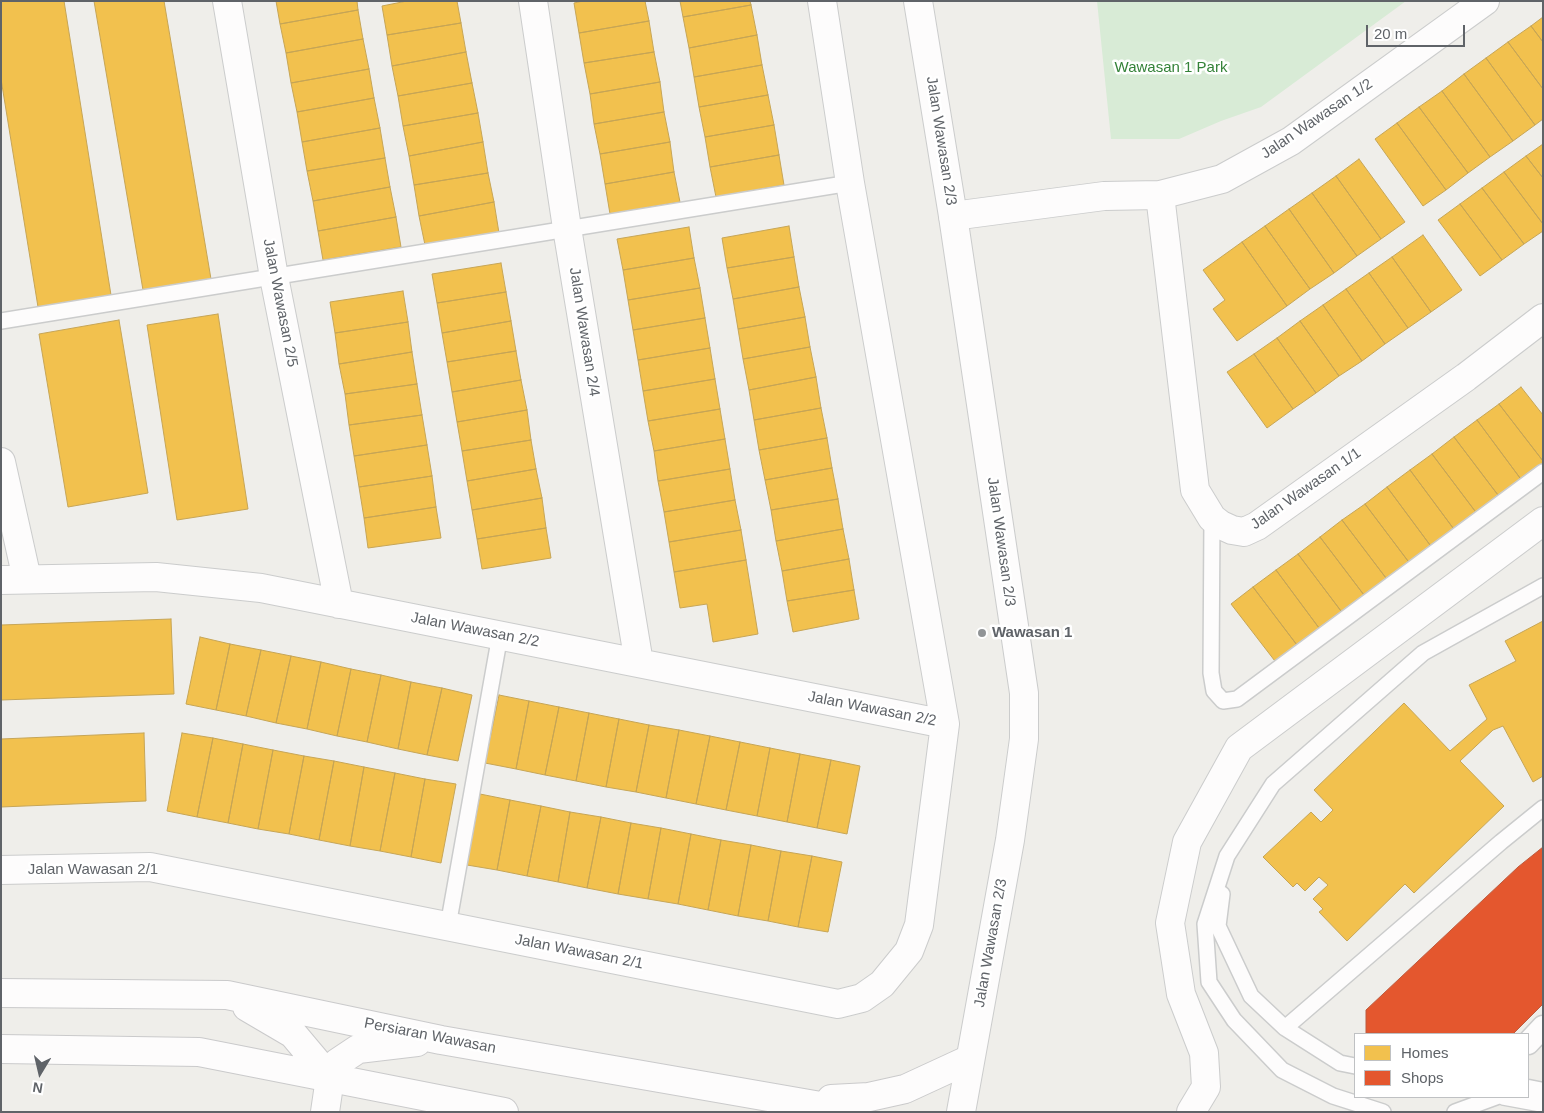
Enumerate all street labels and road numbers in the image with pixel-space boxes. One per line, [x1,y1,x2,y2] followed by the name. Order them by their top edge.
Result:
[922,75,960,207] street label: Jalan Wawasan 2/3
[1258,75,1376,163] street label: Jalan Wawasan 1/2
[259,237,301,369] street label: Jalan Wawasan 2/5
[565,266,603,398] street label: Jalan Wawasan 2/4
[1247,444,1365,534] street label: Jalan Wawasan 1/1
[983,476,1019,608] street label: Jalan Wawasan 2/3
[409,609,541,651] street label: Jalan Wawasan 2/2
[806,688,938,730] street label: Jalan Wawasan 2/2
[28,861,158,879] street label: Jalan Wawasan 2/1
[971,877,1011,1009] street label: Jalan Wawasan 2/3
[513,931,645,973] street label: Jalan Wawasan 2/1
[363,1014,497,1058] street label: Persiaran Wawasan

